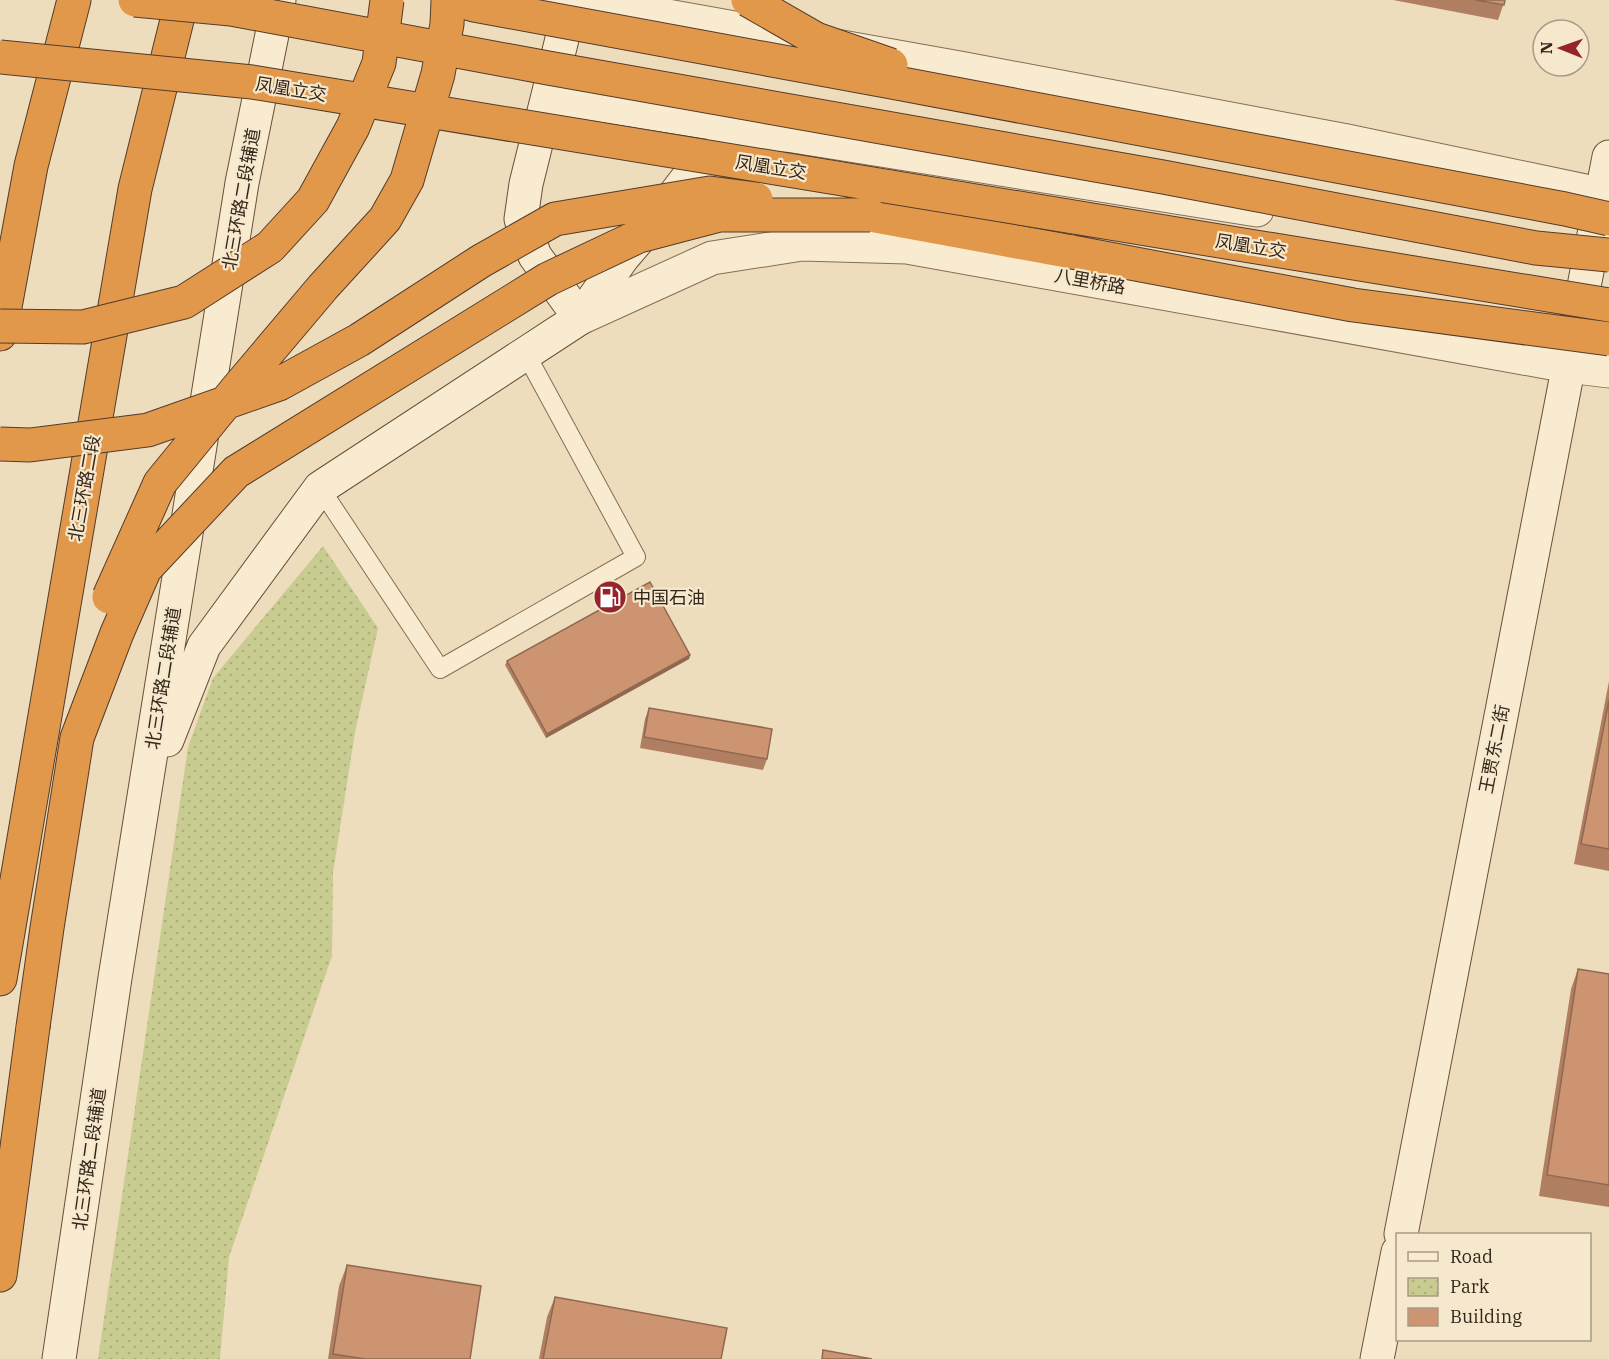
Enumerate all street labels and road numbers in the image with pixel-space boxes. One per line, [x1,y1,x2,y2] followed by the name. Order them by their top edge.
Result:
[254,72,328,106] street label: 凤凰立交
[217,126,265,272] street label: 北三环路二段辅道
[734,150,808,184] street label: 凤凰立交
[1214,229,1288,263] street label: 凤凰立交
[1053,263,1127,299] street label: 八里桥路
[63,433,105,543] street label: 北三环路二段
[140,605,186,751] street label: 北三环路二段辅道
[1474,703,1514,795] street label: 王贾东二街
[68,1086,110,1232] street label: 北三环路二段辅道

